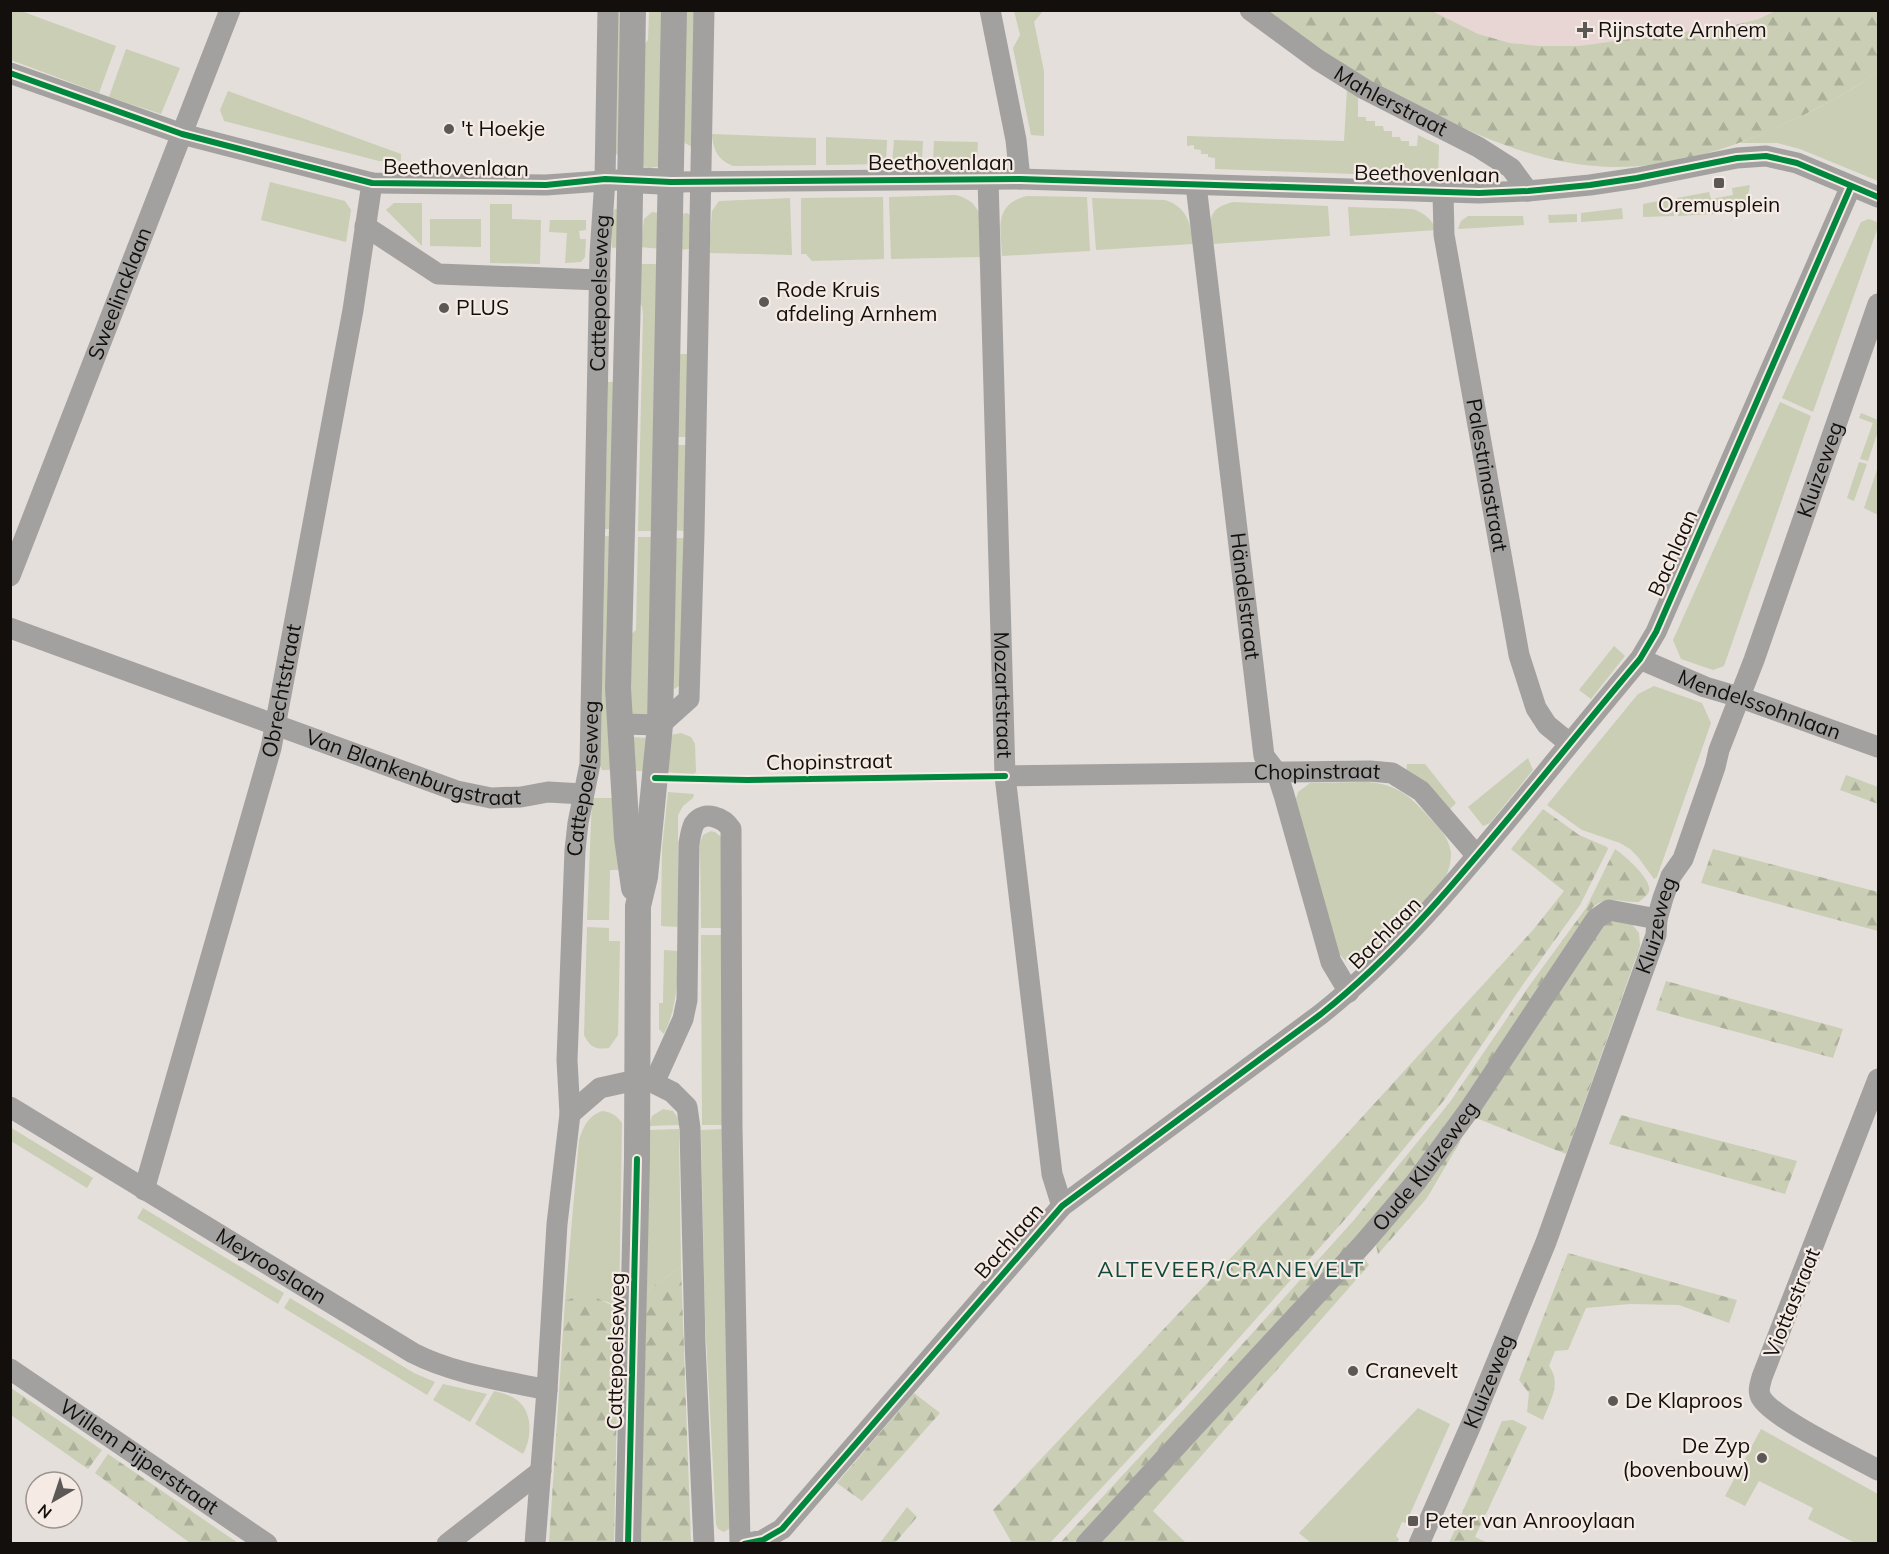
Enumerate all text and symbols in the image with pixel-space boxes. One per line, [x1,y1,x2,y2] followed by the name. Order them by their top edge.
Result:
[1598,16,1767,42] place label: Rijnstate Arnhem
[1576,21,1594,39] marker: Rijnstate Arnhem
[1330,59,1452,141] street label: Mahlerstraat
[461,115,545,141] place label: 't Hoekje
[442,122,456,136] marker: 't Hoekje
[868,149,1014,175] street label: Beethovenlaan
[383,153,529,181] street label: Beethovenlaan
[1354,159,1500,187] street label: Beethovenlaan
[1712,176,1726,190] marker: Oremusplein
[1658,191,1780,217] place label: Oremusplein
[584,214,615,372] street label: Cattepoelseweg
[81,223,156,363] street label: Sweelincklaan
[776,276,937,326] place label: Rode Kruis afdeling Arnhem
[456,294,509,320] place label: PLUS
[757,295,771,309] marker: Rode Kruis afdeling Arnhem
[437,301,451,315] marker: PLUS
[1461,396,1514,554] street label: Palestrinastraat
[1791,418,1848,521] street label: Kluizeweg
[1641,505,1703,600] street label: Bachlaan
[1225,531,1266,661] street label: Händelstraat
[255,622,306,761] street label: Obrechtstraat
[989,631,1018,758] street label: Mozartstraat
[1674,663,1845,745] street label: Mendelssohnlaan
[560,700,603,858] street label: Cattepoelseweg
[302,723,521,810] street label: Van Blankenburgstraat
[766,747,892,775] street label: Chopinstraat
[1254,757,1381,785] street label: Chopinstraat
[1629,873,1682,977] street label: Kluizeweg
[1343,891,1426,974] street label: Bachlaan
[1366,1096,1483,1236] street label: Oude Kluizeweg
[968,1197,1048,1284] street label: Bachlaan
[212,1222,332,1309] street label: Meyrooslaan
[1757,1244,1825,1361] street label: Viottastraat
[1097,1255,1365,1283] district label: ALTEVEER/CRANEVELT
[601,1272,629,1430] street label: Cattepoelseweg
[1457,1330,1519,1432] street label: Kluizeweg
[1365,1357,1458,1383] place label: Cranevelt
[1346,1364,1360,1378] marker: Cranevelt
[1625,1387,1743,1413] place label: De Klaproos
[55,1393,224,1519] street label: Willem Pijperstraat
[1606,1394,1620,1408] marker: De Klaproos
[1623,1432,1750,1482] place label: De Zyp (bovenbouw)
[1755,1451,1769,1465] marker: De Zyp (bovenbouw)
[24,1470,84,1530] north arrow
[34,1500,56,1523] text: N
[1425,1507,1635,1533] place label: Peter van Anrooylaan
[1406,1514,1420,1528] marker: Peter van Anrooylaan

